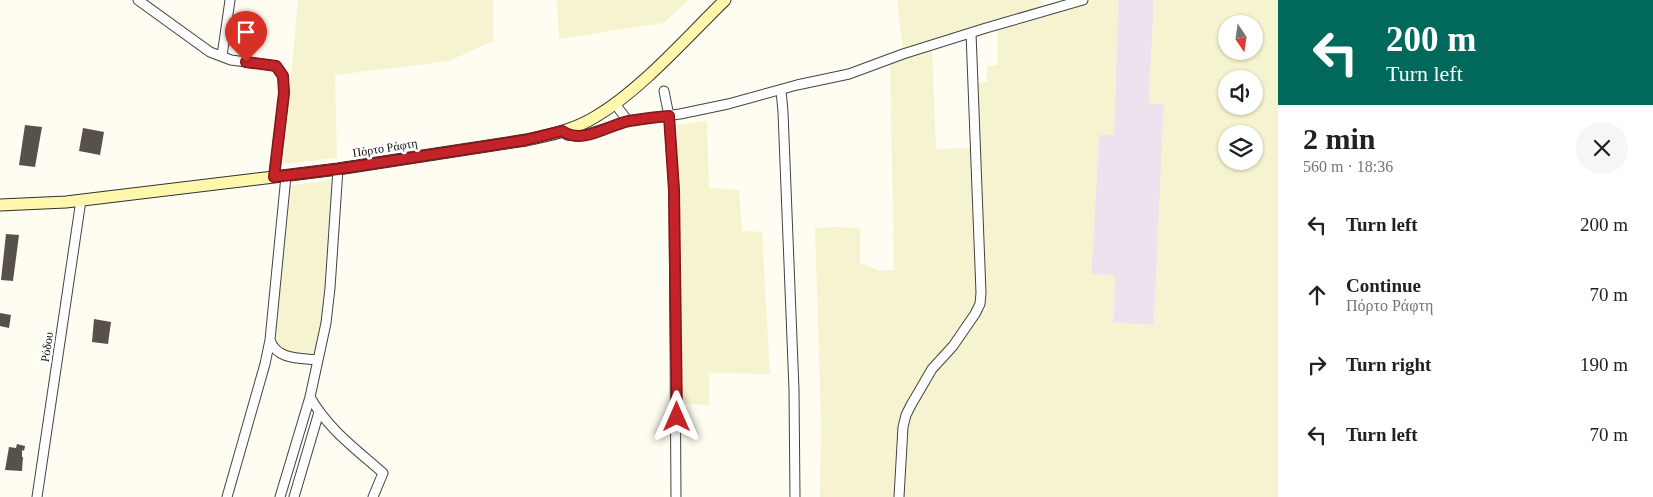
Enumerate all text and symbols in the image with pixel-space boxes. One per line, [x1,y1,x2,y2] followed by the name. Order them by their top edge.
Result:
[225,11,267,62] pin
[1218,15,1262,60] north arrow
[1218,15,1263,170] map controls
[232,18,260,46] icon: arrive
[1303,20,1368,85] icon: left
[1386,20,1476,59] text: 200 m
[1386,61,1463,86] text: Turn left
[1218,70,1263,115] button: sound
[1303,122,1376,155] text: 2 min
[1576,122,1628,174] button: close
[1218,125,1263,170] button: layers
[352,136,418,160] street label: Πόρτο Ράφτη
[1303,158,1393,175] text: 560 m · 18:36
[1303,211,1331,239] icon: left
[1346,214,1418,235] text: Turn left
[1580,214,1628,235] text: 200 m
[1346,275,1421,296] text: Continue
[1303,281,1331,309] icon: ahead
[1589,284,1628,305] text: 70 m
[1346,297,1433,314] text: Πόρτο Ράφτη
[38,331,56,363] street label: Ρόδου
[1303,351,1331,379] icon: right
[1346,354,1431,375] text: Turn right
[1580,354,1628,375] text: 190 m
[650,390,702,442] position arrow
[1303,421,1331,449] icon: left
[1346,424,1418,445] text: Turn left
[1589,424,1628,445] text: 70 m

